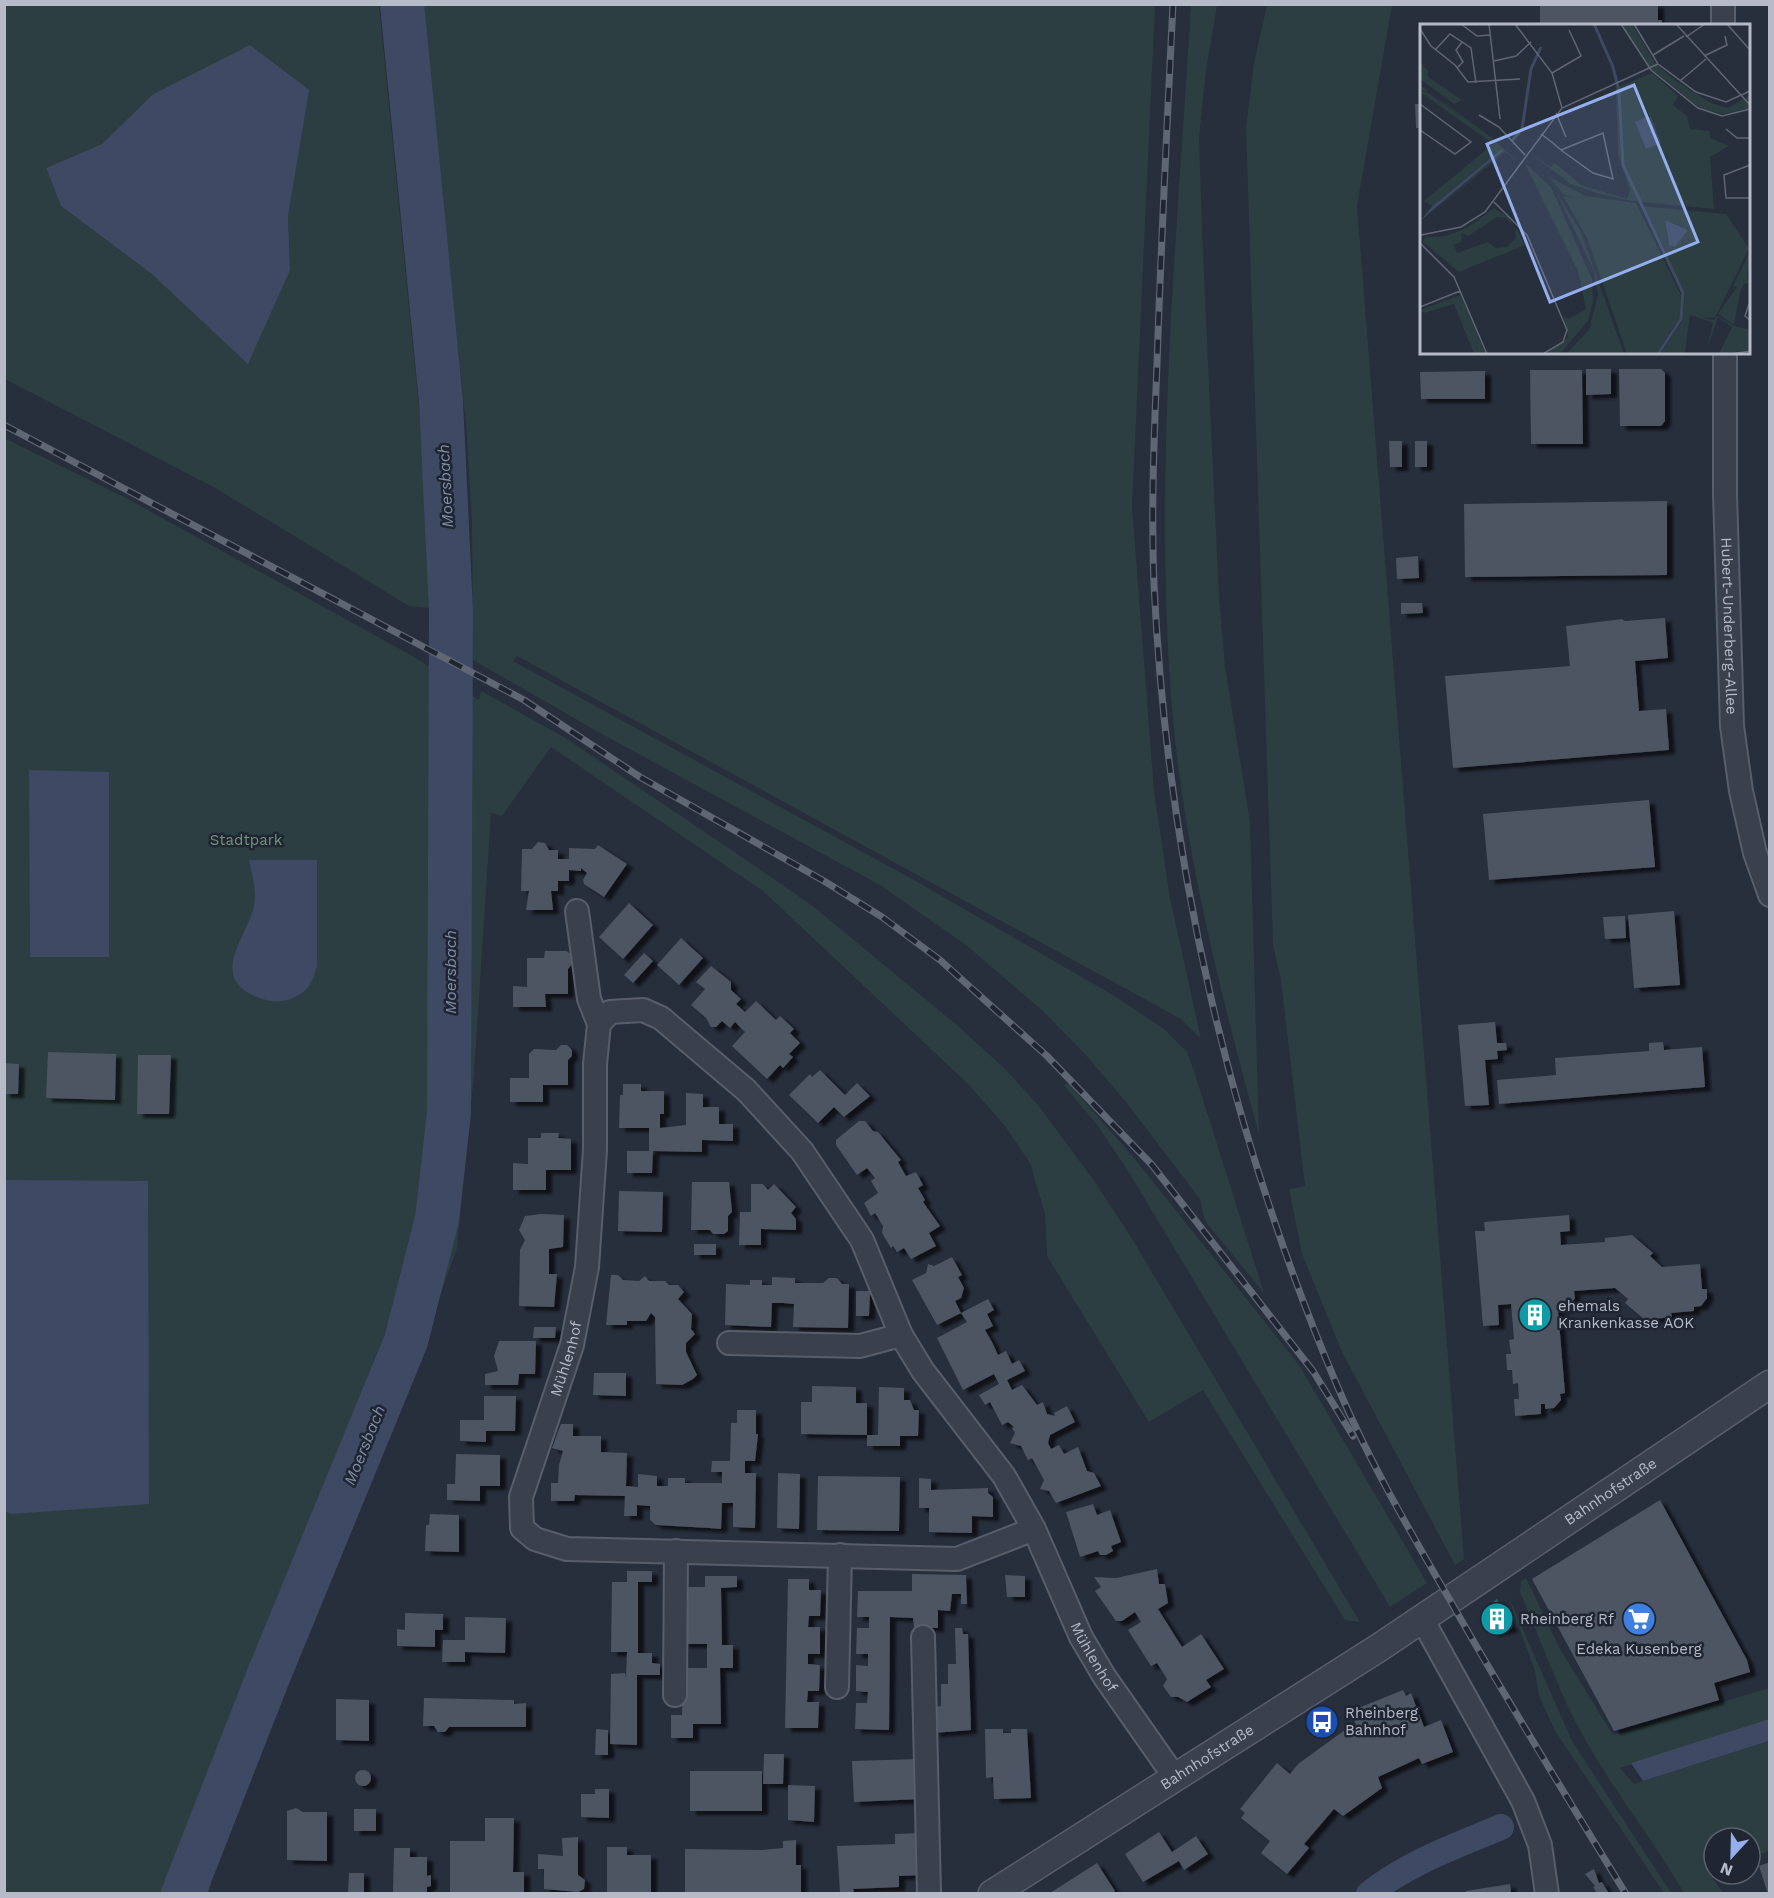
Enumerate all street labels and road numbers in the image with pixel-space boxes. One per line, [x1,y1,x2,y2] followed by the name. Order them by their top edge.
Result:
[1717,537,1741,715] street label: Hubert-Underberg-Allee
[546,1319,585,1399] street label: Mühlenhof
[1561,1454,1660,1529] street label: Bahnhofstraße
[1067,1619,1121,1695] street label: Mühlenhof
[1157,1721,1257,1794] street label: Bahnhofstraße

